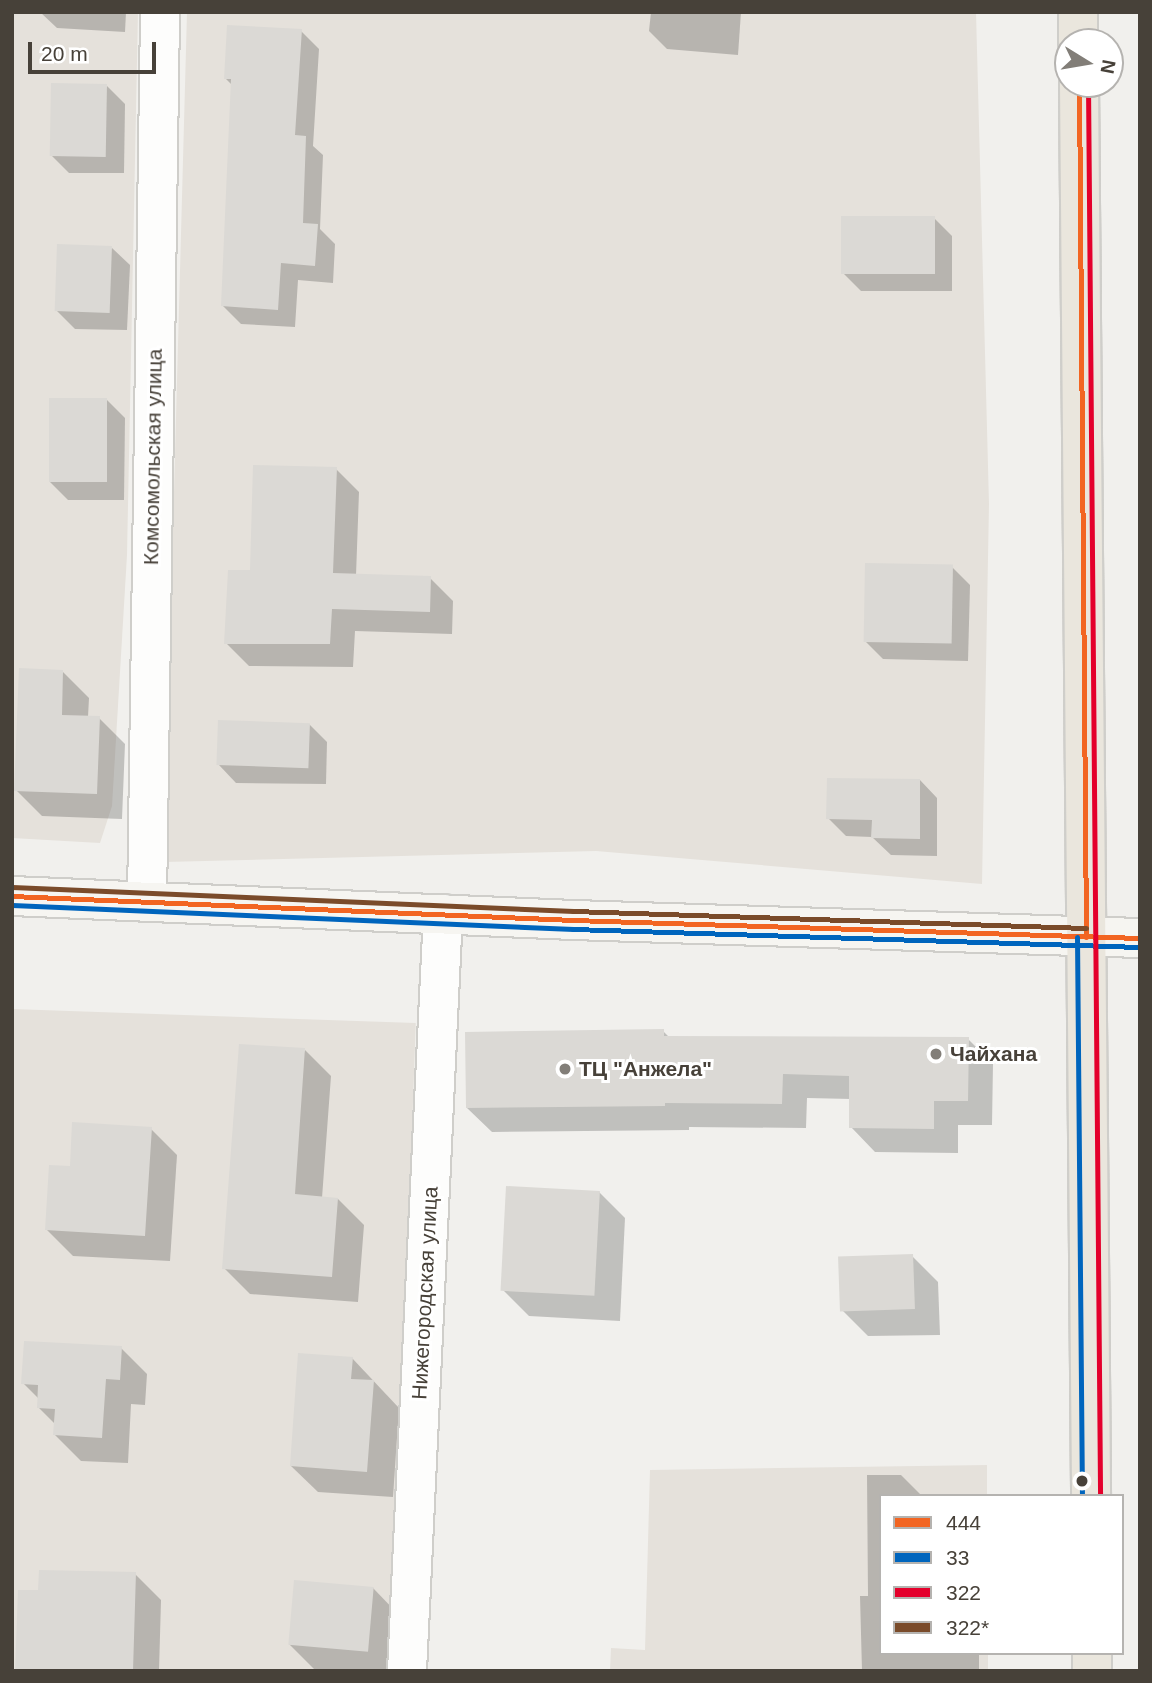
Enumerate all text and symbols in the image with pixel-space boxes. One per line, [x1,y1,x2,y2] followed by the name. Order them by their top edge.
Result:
[32,28,159,72] scale bar
[1054,28,1124,98] north arrow
[41,42,88,65] text: 20 m
[1097,58,1120,75] text: N
[139,349,167,565] street label: Комсомольская улица
[950,1041,1037,1067] place label: Чайхана
[928,1046,944,1062] marker: Чайхана
[579,1056,712,1082] place label: ТЦ "Анжела"
[557,1061,573,1077] marker: ТЦ "Анжела"
[407,1186,443,1400] street label: Нижегородская улица
[1075,1474,1089,1488] unlabelled marker
[879,1494,1124,1655] legend
[946,1511,981,1534] text: 444
[946,1546,969,1569] text: 33
[946,1581,981,1604] text: 322
[946,1616,989,1639] text: 322*

